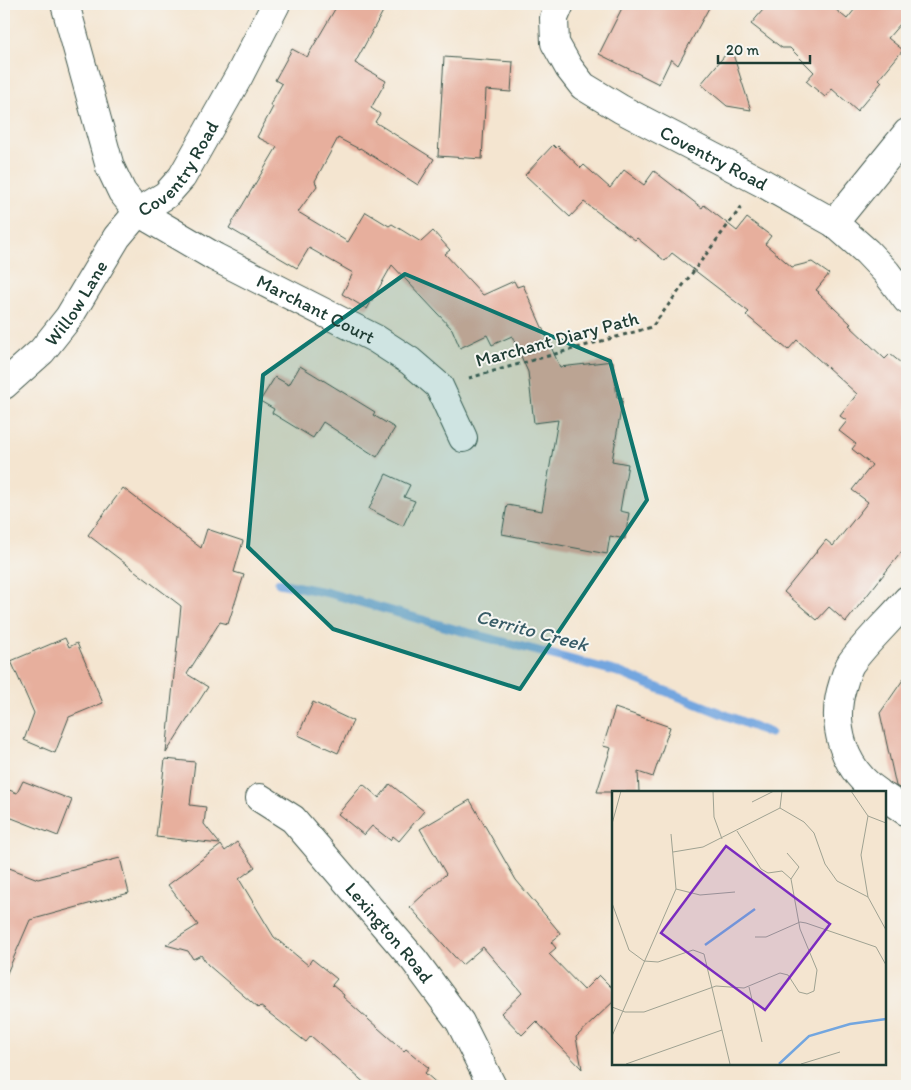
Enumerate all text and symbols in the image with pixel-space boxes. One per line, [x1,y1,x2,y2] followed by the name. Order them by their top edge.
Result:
[718,32,811,64] scale bar
[726,41,760,59] text: 20 m
[133,116,223,221] street label: Coventry Road
[656,120,773,195] street label: Coventry Road
[39,256,112,350] street label: Willow Lane
[253,269,379,348] street label: Marchant Court
[473,306,641,372] street label: Marchant Diary Path
[473,604,592,657] water label: Cerrito Creek
[612,791,886,1065] inset map
[341,877,439,988] street label: Lexington Road

